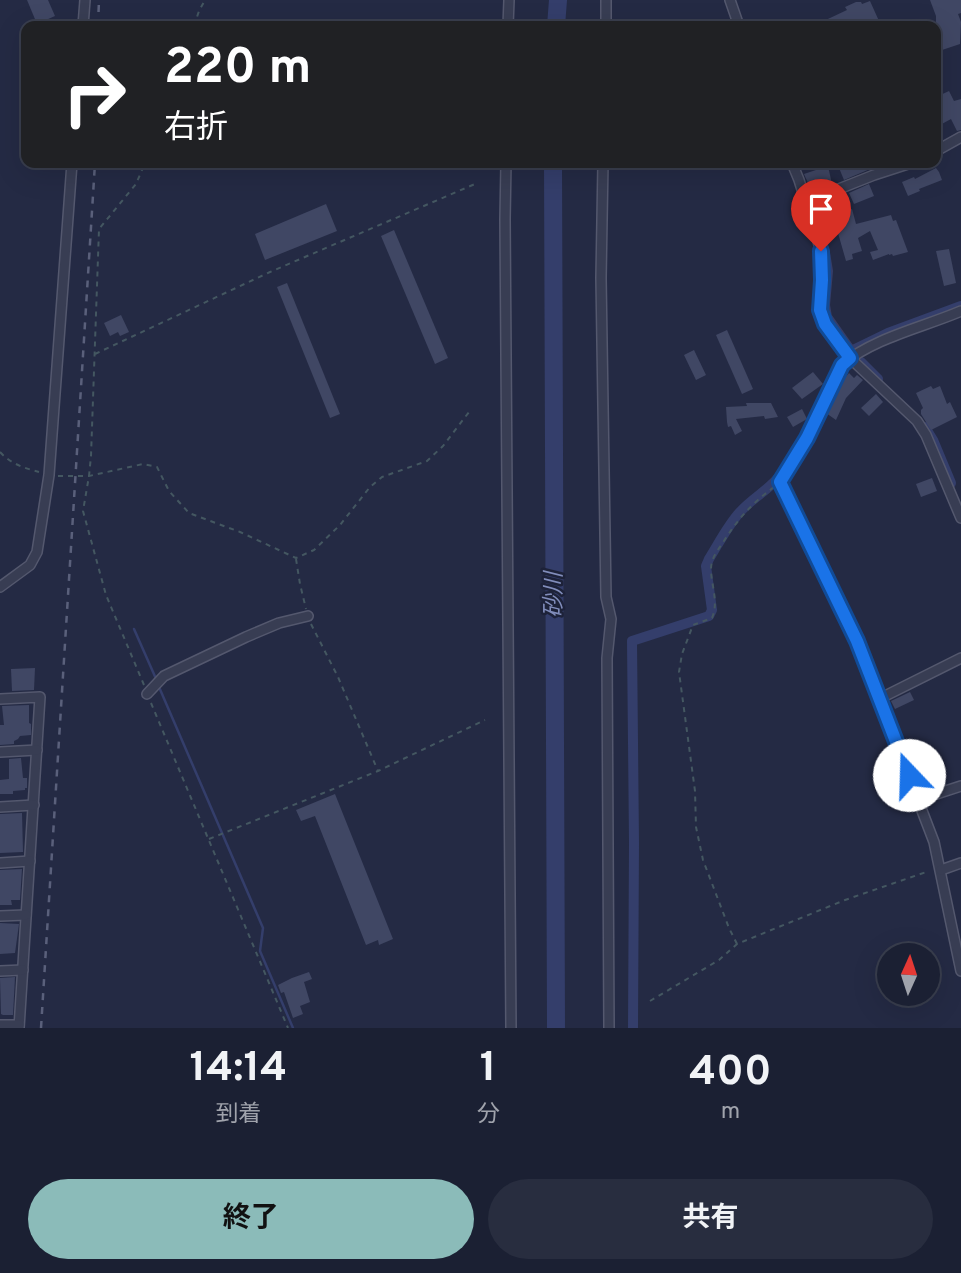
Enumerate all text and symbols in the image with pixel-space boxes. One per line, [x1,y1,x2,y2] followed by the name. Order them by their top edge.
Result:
[164,39,311,101] text: 220 m
[49,49,140,140] icon: right
[164,109,228,149] text: 右折
[791,179,851,251] pin
[802,190,840,228] icon: arrive
[541,569,570,618] water label: 砂川
[872,738,946,812] position arrow
[877,943,940,1006] north arrow
[877,943,940,1006] map controls
[189,1043,287,1096] text: 14:14
[480,1043,497,1096] text: 1
[689,1047,772,1100] text: 400
[721,1098,740,1127] text: m
[215,1101,261,1130] text: 到着
[477,1101,500,1130] text: 分
[28,1179,474,1259] button: 終了
[488,1179,933,1259] button: 共有

